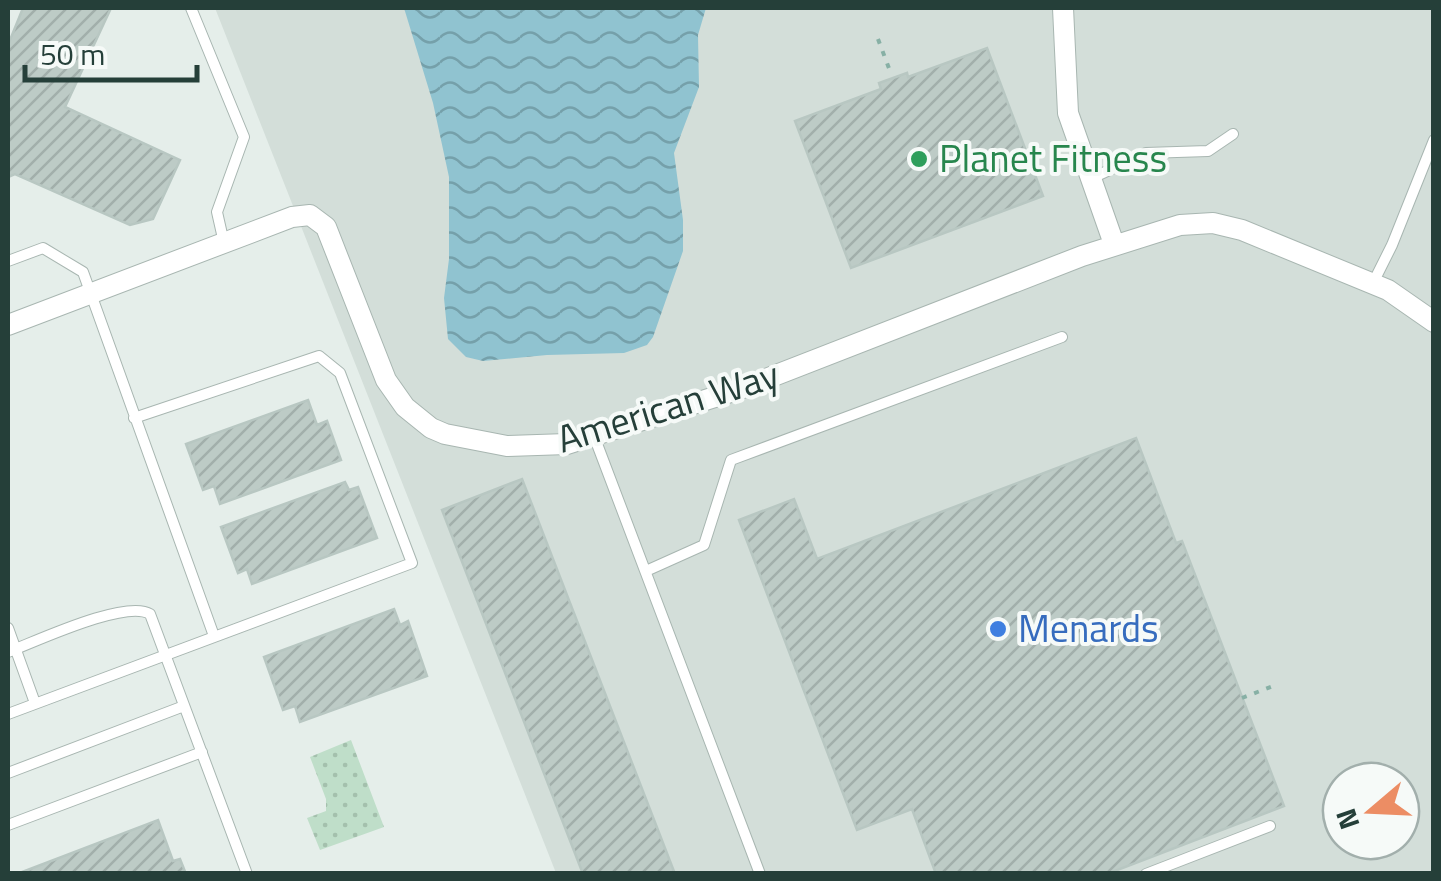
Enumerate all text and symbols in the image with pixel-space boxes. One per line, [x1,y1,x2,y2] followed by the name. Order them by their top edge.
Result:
[25,20,198,82] scale bar
[40,31,105,77] text: 50 m
[939,129,1167,187] place label: Planet Fitness
[908,148,930,170] marker: Planet Fitness
[549,345,786,467] street label: American Way
[1018,599,1159,657] place label: Menards
[987,618,1009,640] marker: Menards
[1321,761,1421,861] north arrow
[1323,803,1370,835] text: N

